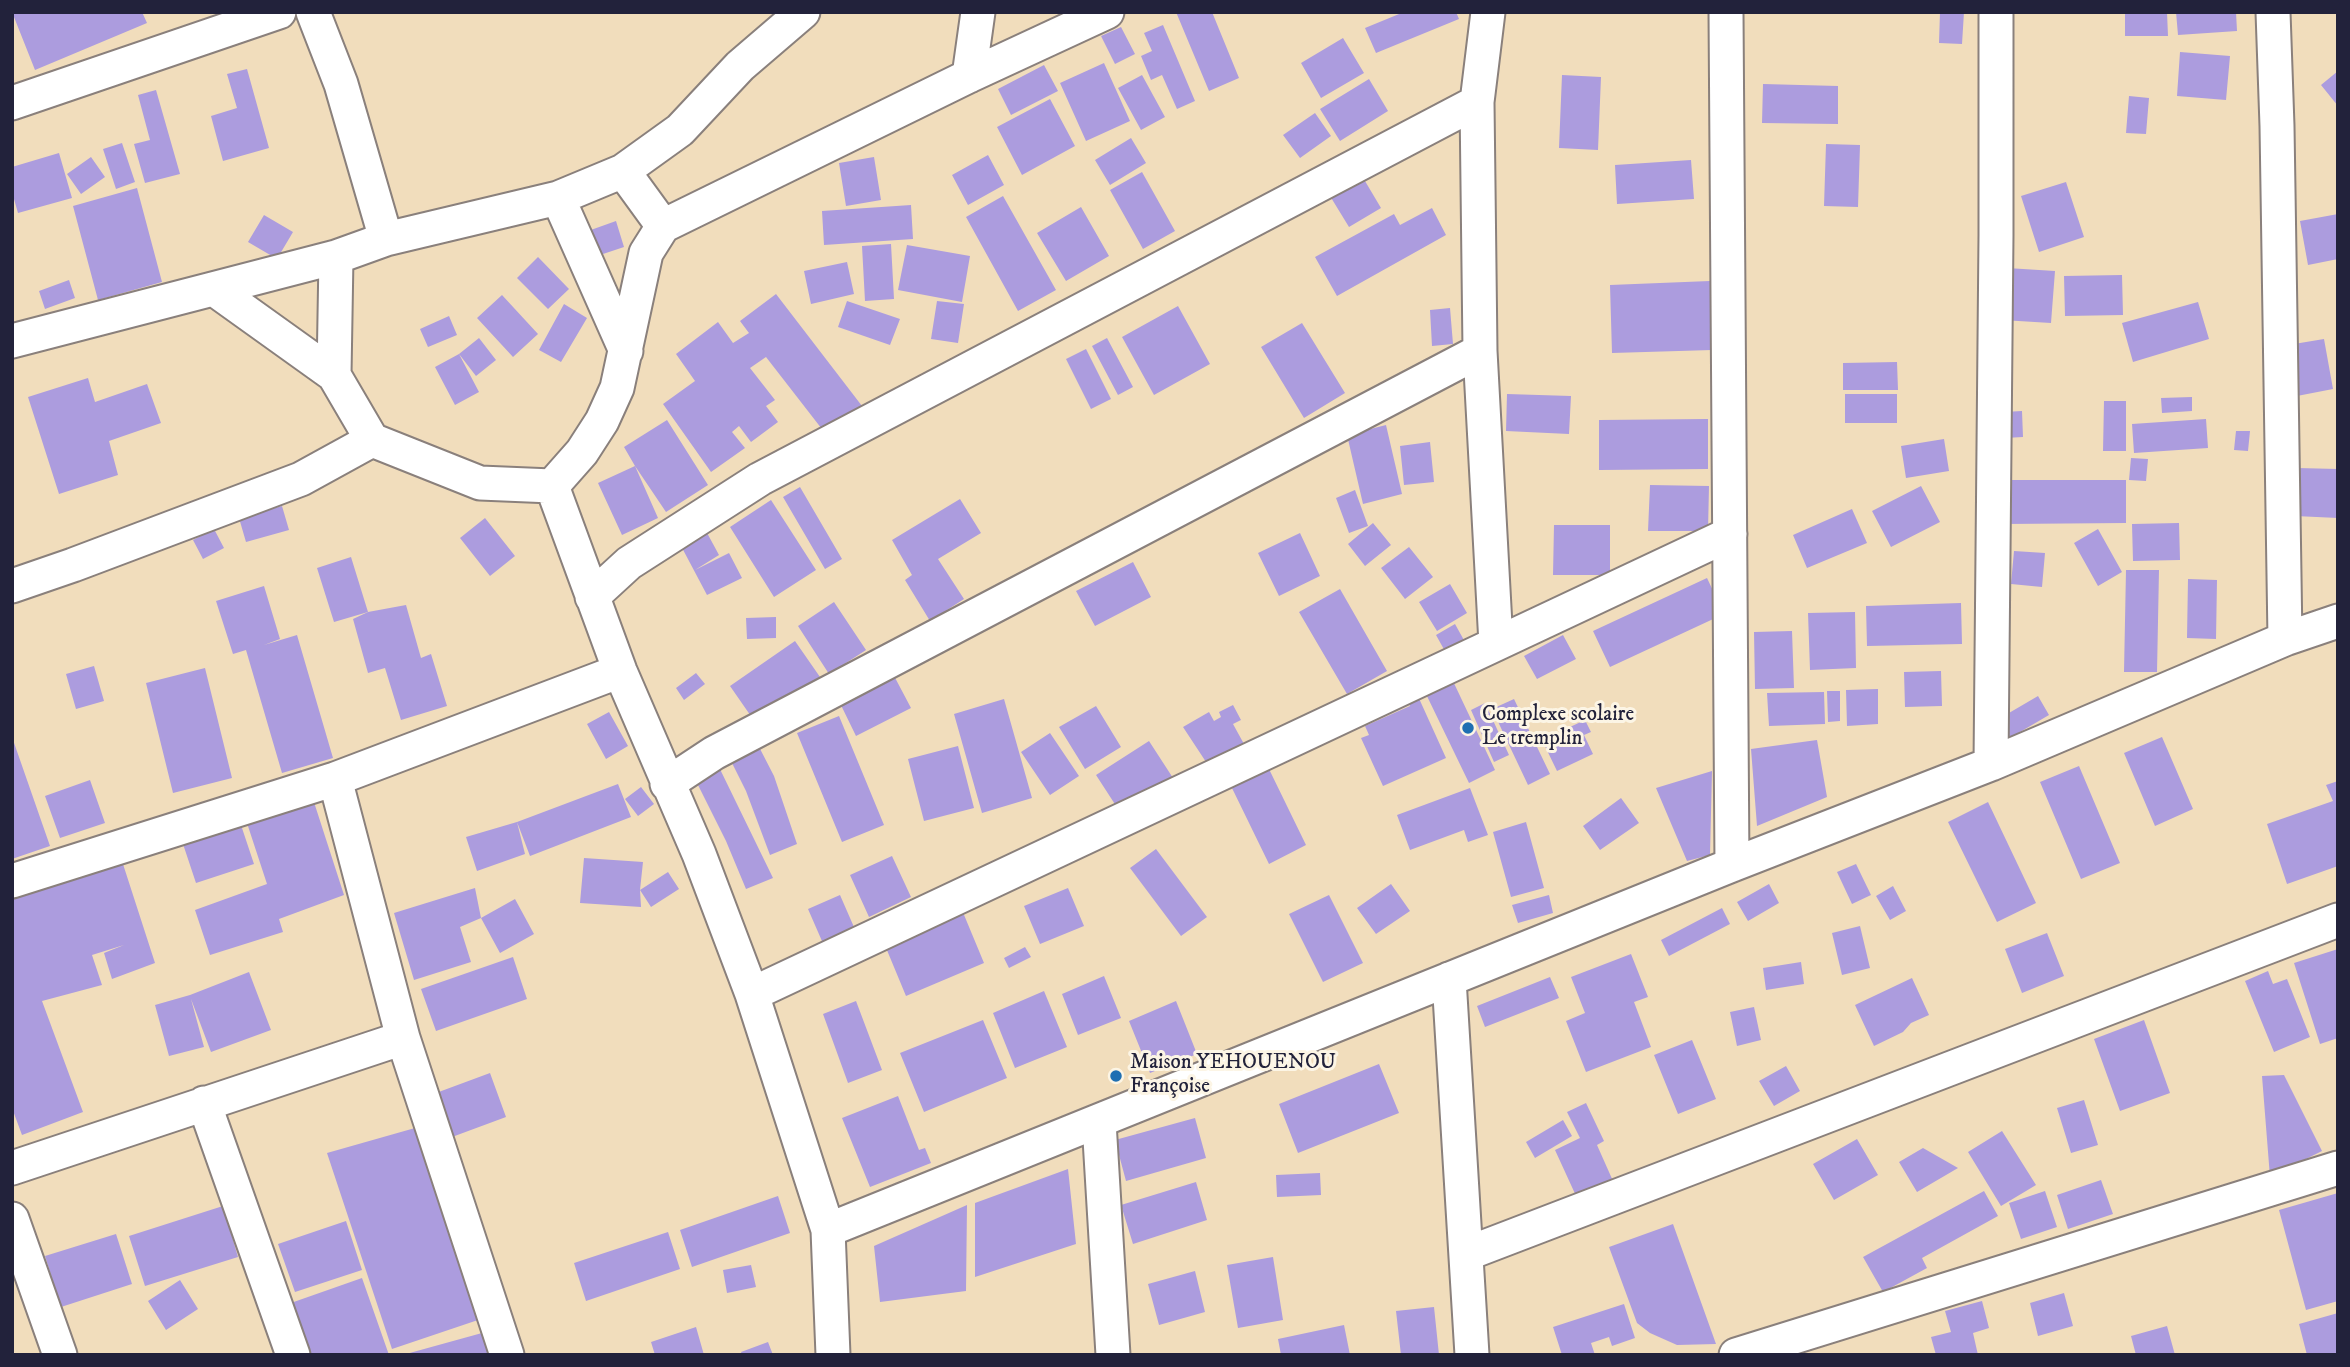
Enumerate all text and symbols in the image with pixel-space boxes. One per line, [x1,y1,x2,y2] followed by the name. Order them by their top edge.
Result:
[1482,703,1634,753] place label: Complexe scolaire Le tremplin
[1460,720,1476,736] marker: Complexe scolaire Le tremplin
[1130,1051,1336,1101] place label: Maison YEHOUENOU Françoise
[1108,1068,1124,1084] marker: Maison YEHOUENOU Françoise

